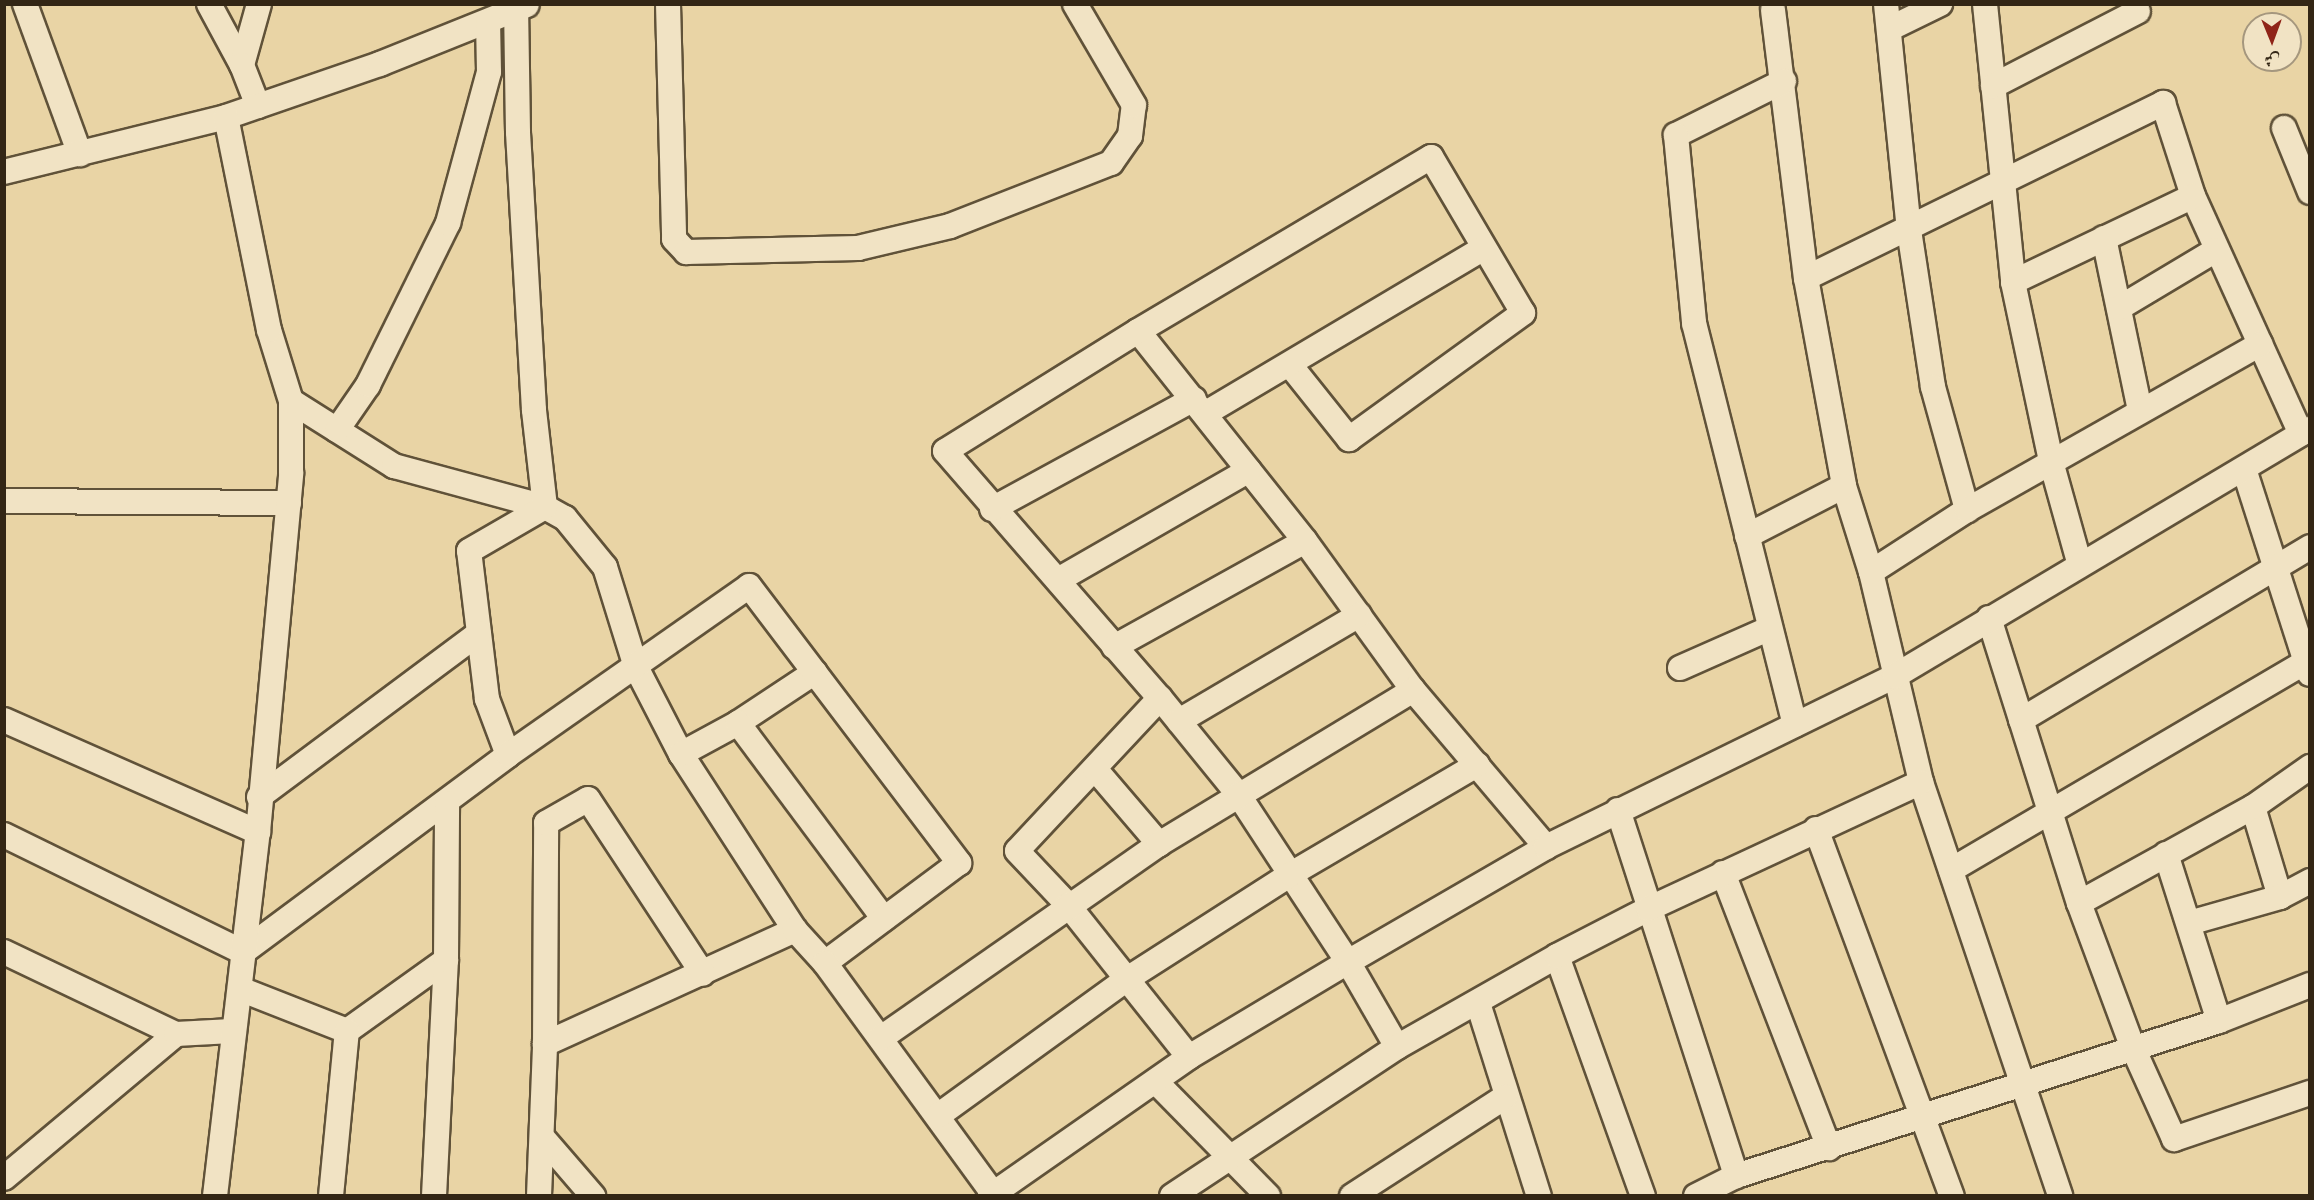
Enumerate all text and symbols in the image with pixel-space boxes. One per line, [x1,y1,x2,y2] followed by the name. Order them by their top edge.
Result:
[2242,12,2302,72] north arrow
[2264,47,2280,70] text: ش

